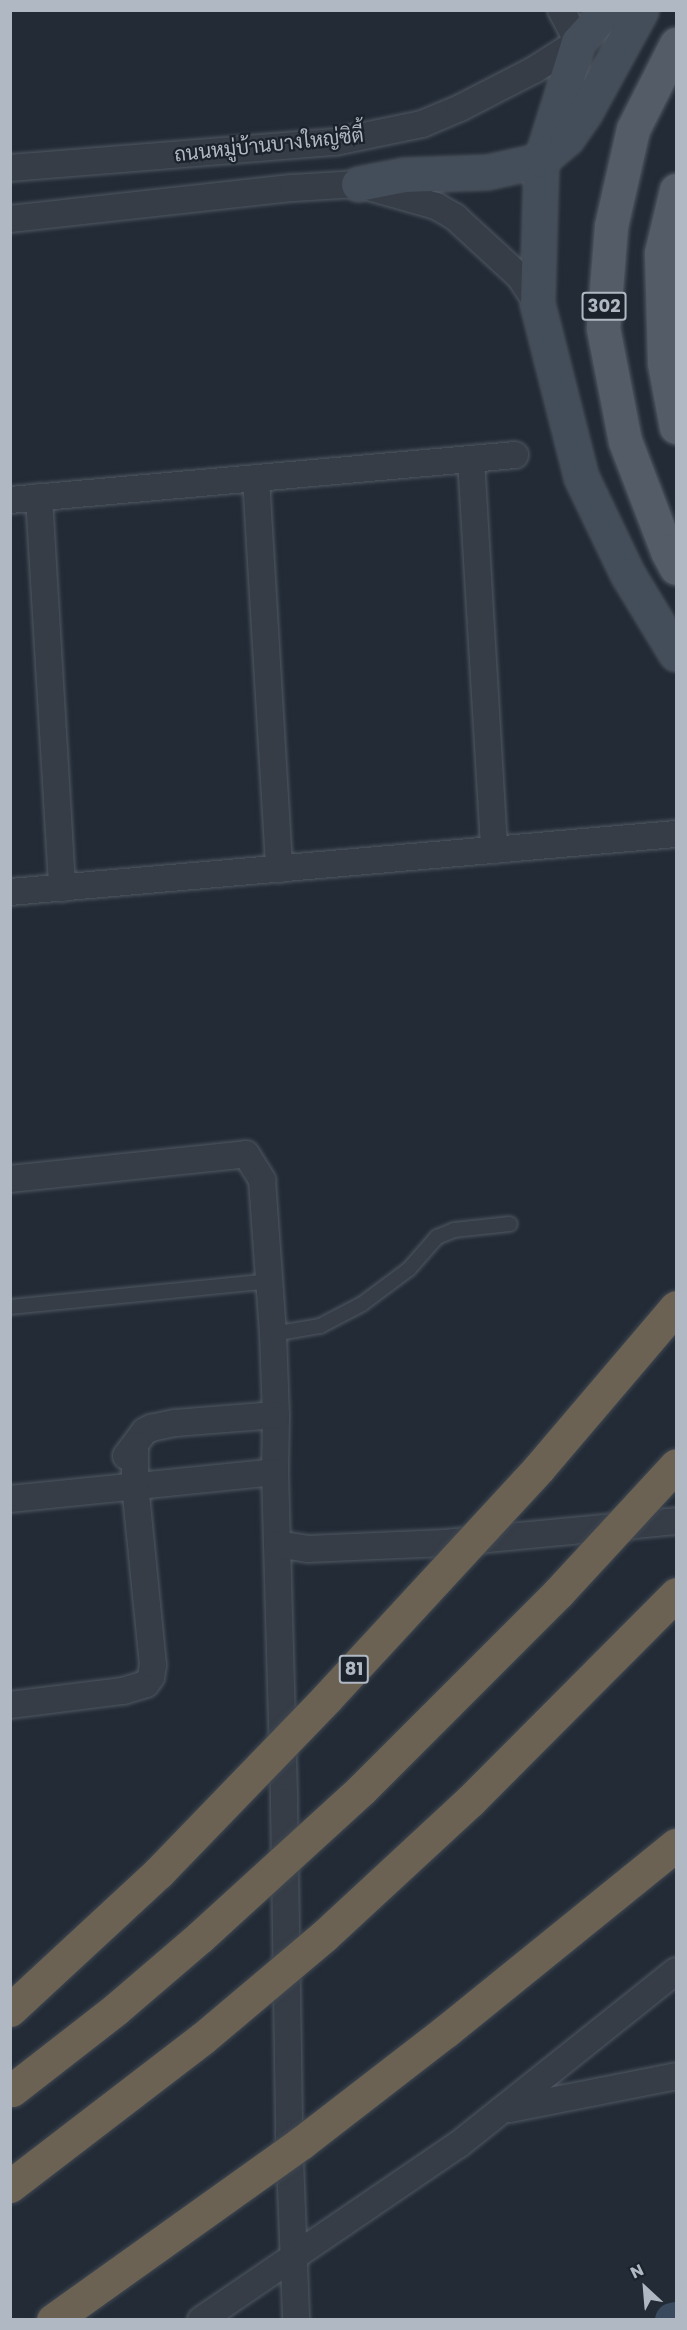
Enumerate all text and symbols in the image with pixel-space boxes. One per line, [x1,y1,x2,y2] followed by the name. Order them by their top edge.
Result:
[173,123,365,167] street label: ถนนหมู่บ้านบางใหญ่ซิตี้
[582,291,626,321] road number: 302
[338,1654,370,1684] road number: 81
[615,2258,675,2318] north arrow
[626,2258,647,2284] text: N

